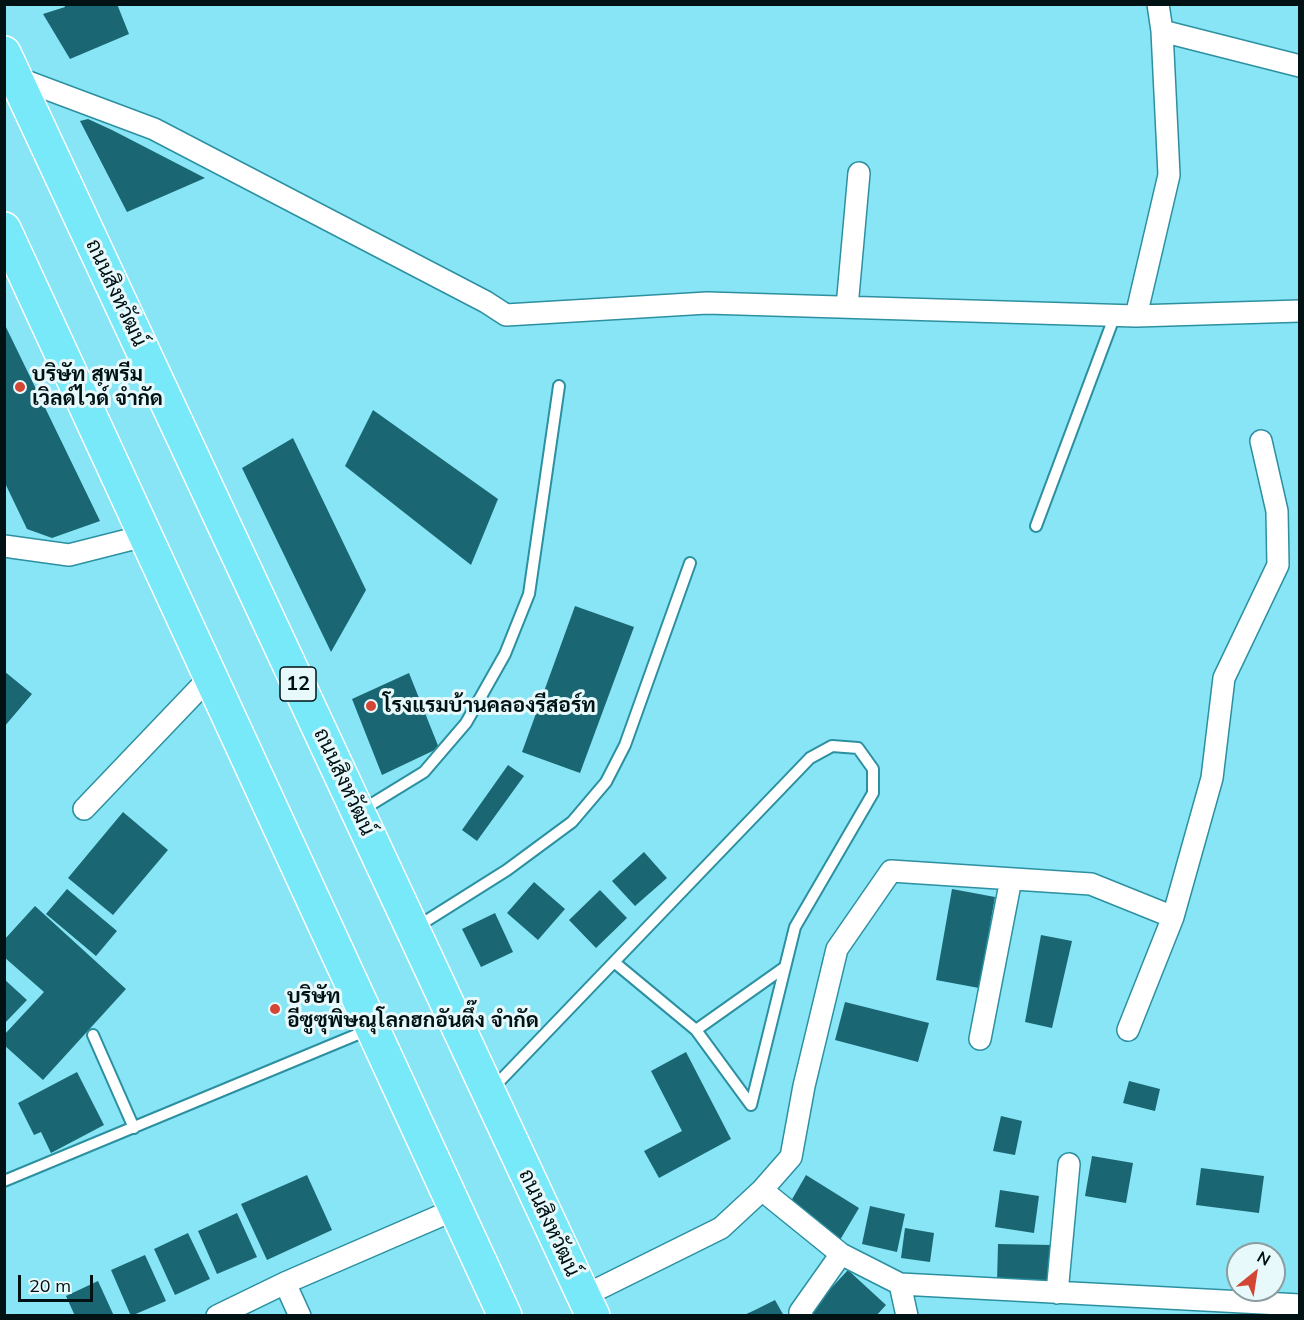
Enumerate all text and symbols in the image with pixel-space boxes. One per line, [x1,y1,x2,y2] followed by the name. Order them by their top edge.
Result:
[80,235,152,351] street label: ถนนสิงหวัฒน์
[32,362,163,412] place label: บริษัท สุพรีม เวิลด์ไวด์ จำกัด
[13,380,27,394] marker: บริษัท สุพรีม เวิลด์ไวด์ จำกัด
[280,667,316,701] road number: 12
[383,693,596,719] place label: โรงแรมบ้านคลองรีสอร์ท
[364,699,378,713] marker: โรงแรมบ้านคลองรีสอร์ท
[308,724,380,840] street label: ถนนสิงหวัฒน์
[287,984,539,1034] place label: บริษัท อีซูซุพิษณุโลกฮกอันตึ๊ง จำกัด
[268,1002,282,1016] marker: บริษัท อีซูซุพิษณุโลกฮกอันตึ๊ง จำกัด
[513,1165,585,1281] street label: ถนนสิงหวัฒน์
[1226,1242,1286,1302] north arrow
[1254,1246,1274,1270] text: N
[21,1263,96,1301] scale bar
[29,1274,71,1297] text: 20 m

